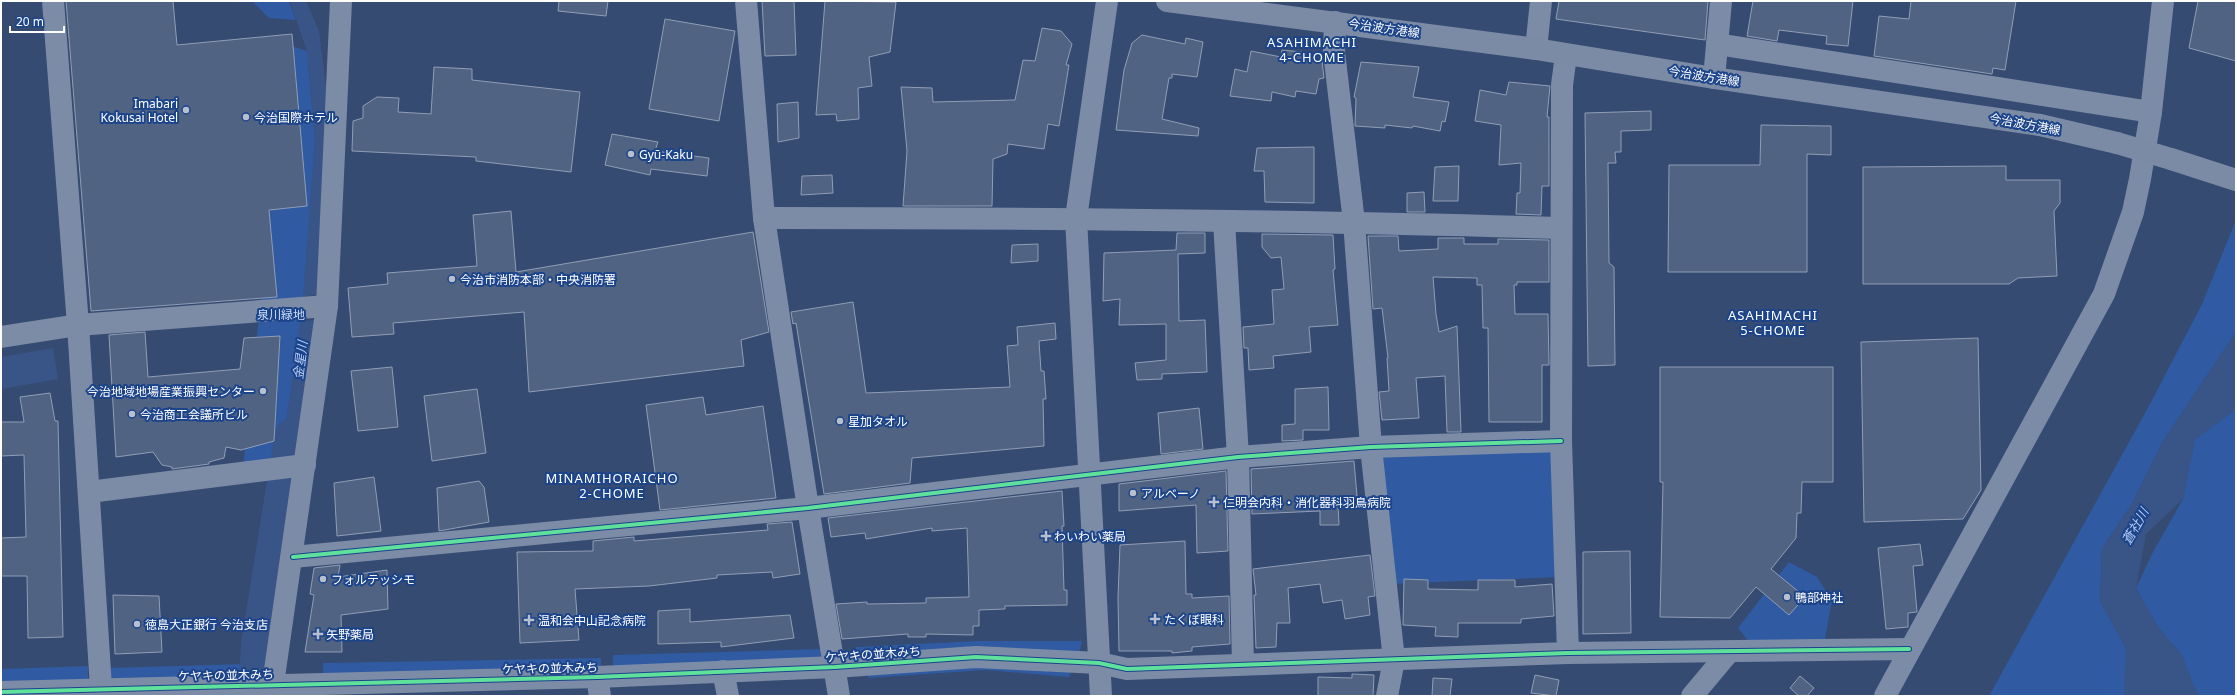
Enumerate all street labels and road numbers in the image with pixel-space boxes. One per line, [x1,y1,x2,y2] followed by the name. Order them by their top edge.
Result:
[1347,15,1421,41] street label: 今治波方港線
[1667,62,1741,90] street label: 今治波方港線
[1988,109,2062,139] street label: 今治波方港線
[825,642,921,666] street label: ケヤキの並木みち
[502,659,598,677] street label: ケヤキの並木みち
[178,666,274,684] street label: ケヤキの並木みち

